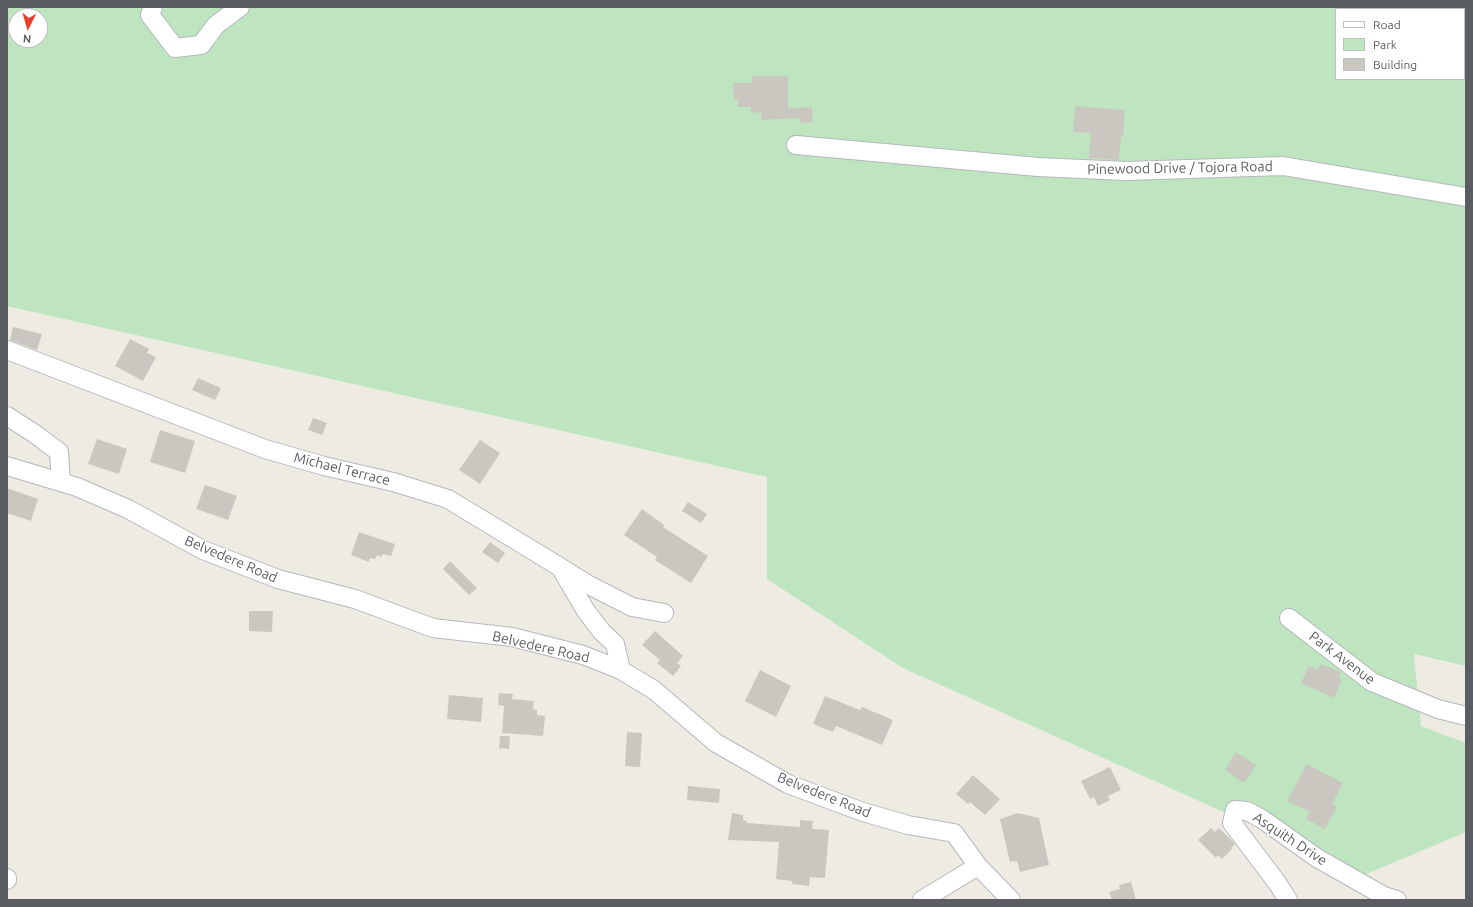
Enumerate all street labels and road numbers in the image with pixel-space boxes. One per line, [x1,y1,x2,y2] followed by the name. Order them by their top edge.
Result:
[1087,158,1273,178] street label: Pinewood Drive / Tojora Road
[292,449,392,489] street label: Michael Terrace
[182,532,280,586] street label: Belvedere Road
[491,628,591,666] street label: Belvedere Road
[1306,628,1378,688] street label: Park Avenue
[775,769,873,821] street label: Belvedere Road
[1250,809,1330,869] street label: Asquith Drive

